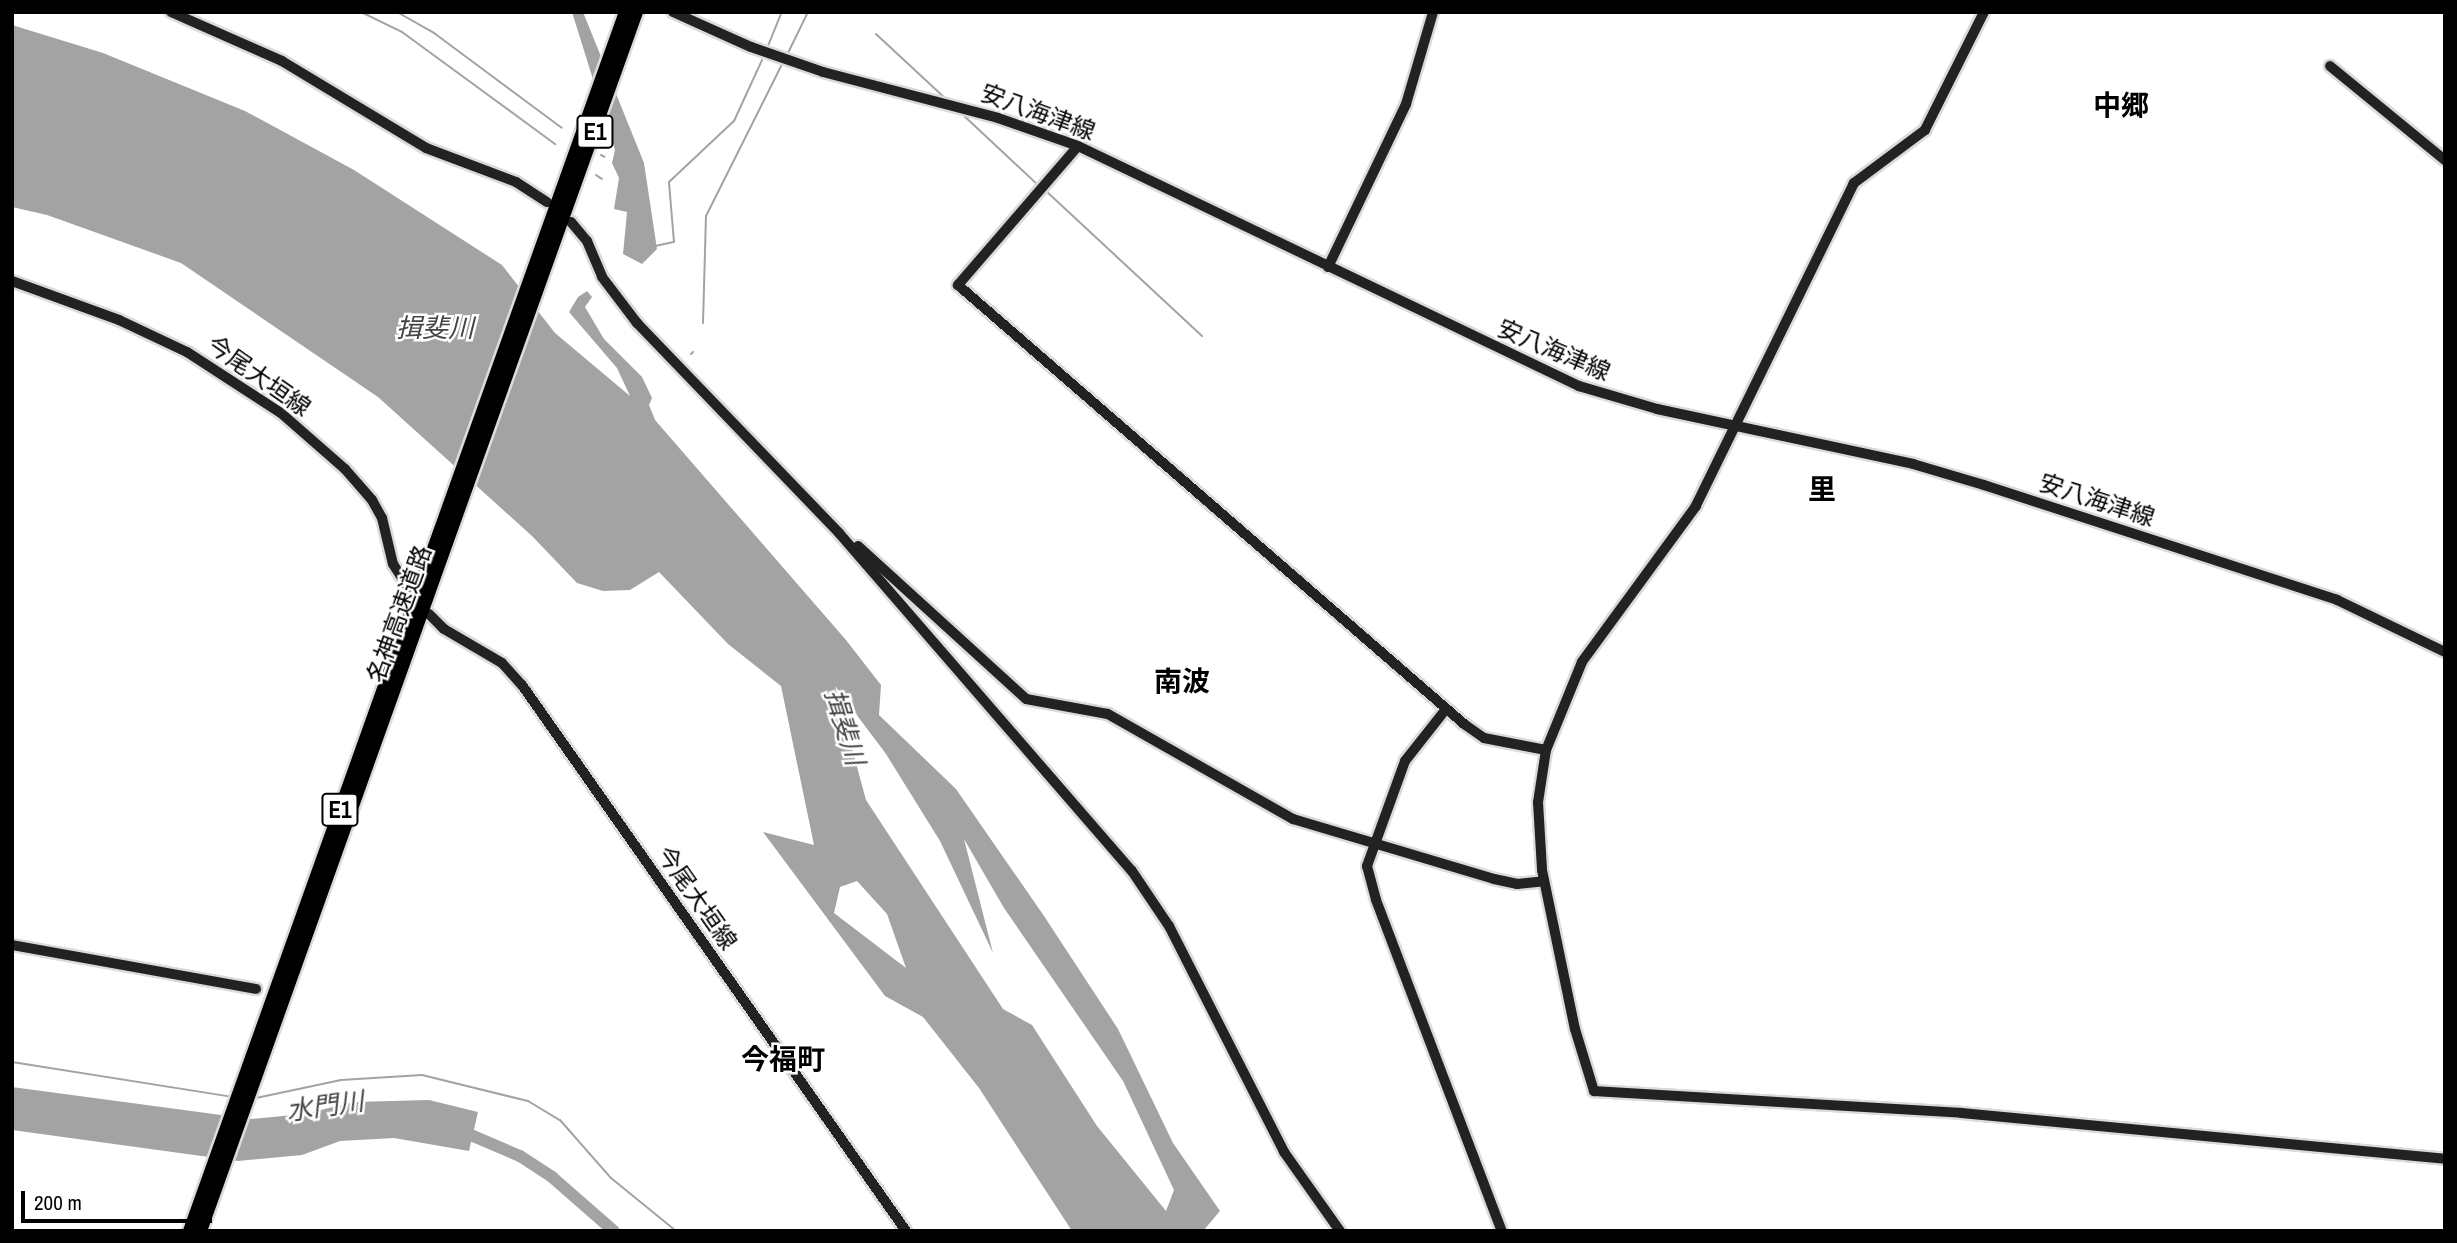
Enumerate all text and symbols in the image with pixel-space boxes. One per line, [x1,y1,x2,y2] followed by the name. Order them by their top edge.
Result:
[977,78,1099,146] street label: 安八海津線
[2093,88,2149,122] district label: 中郷
[576,113,614,152] road number: E1
[396,312,474,344] water label: 揖斐川
[1493,313,1615,387] street label: 安八海津線
[202,330,316,422] street label: 今尾大垣線
[2035,468,2159,532] street label: 安八海津線
[1808,472,1836,506] district label: 里
[361,541,437,687] street label: 名神高速道路
[1154,664,1210,698] district label: 南波
[819,685,871,769] water label: 揖斐川
[321,790,359,830] road number: E1
[651,841,743,955] street label: 今尾大垣線
[741,1042,825,1076] district label: 今福町
[284,1085,366,1127] water label: 水門川
[24,1176,215,1220] scale bar
[34,1188,82,1217] text: 200 m

